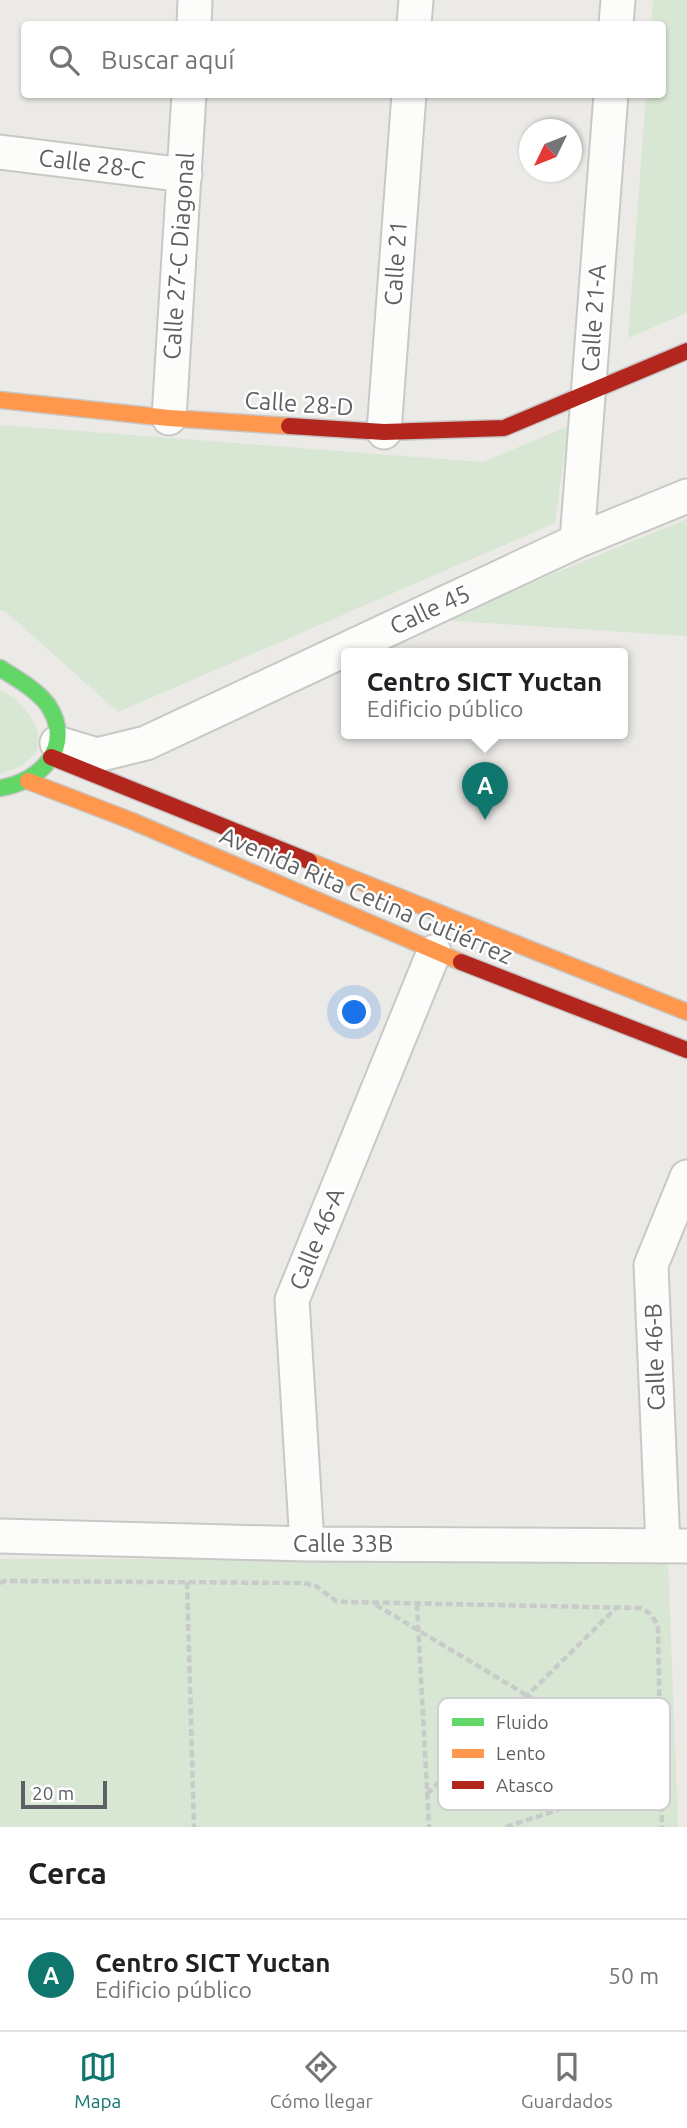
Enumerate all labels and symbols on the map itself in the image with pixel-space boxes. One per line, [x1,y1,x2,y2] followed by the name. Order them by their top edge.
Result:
[519,119,582,182] north arrow
[37,144,147,183] street label: Calle 28-C
[158,151,199,361] street label: Calle 27-C Diagonal
[379,219,412,307] street label: Calle 21
[576,263,611,373] street label: Calle 21-A
[244,386,355,421] street label: Calle 28-D
[385,579,474,640] street label: Calle 45
[462,762,508,820] pin: A
[216,822,516,969] street label: Avenida Rita Cetina Gutiérrez
[337,995,371,1029] your location
[284,1183,349,1294] street label: Calle 46-A
[639,1303,670,1411] street label: Calle 46-B
[293,1530,393,1557] street label: Calle 33B
[438,1698,670,1810] legend
[496,1711,549,1733] text: Fluido
[496,1742,546,1764] text: Lento
[496,1774,554,1796] text: Atasco
[21,1778,107,1810] scale bar

